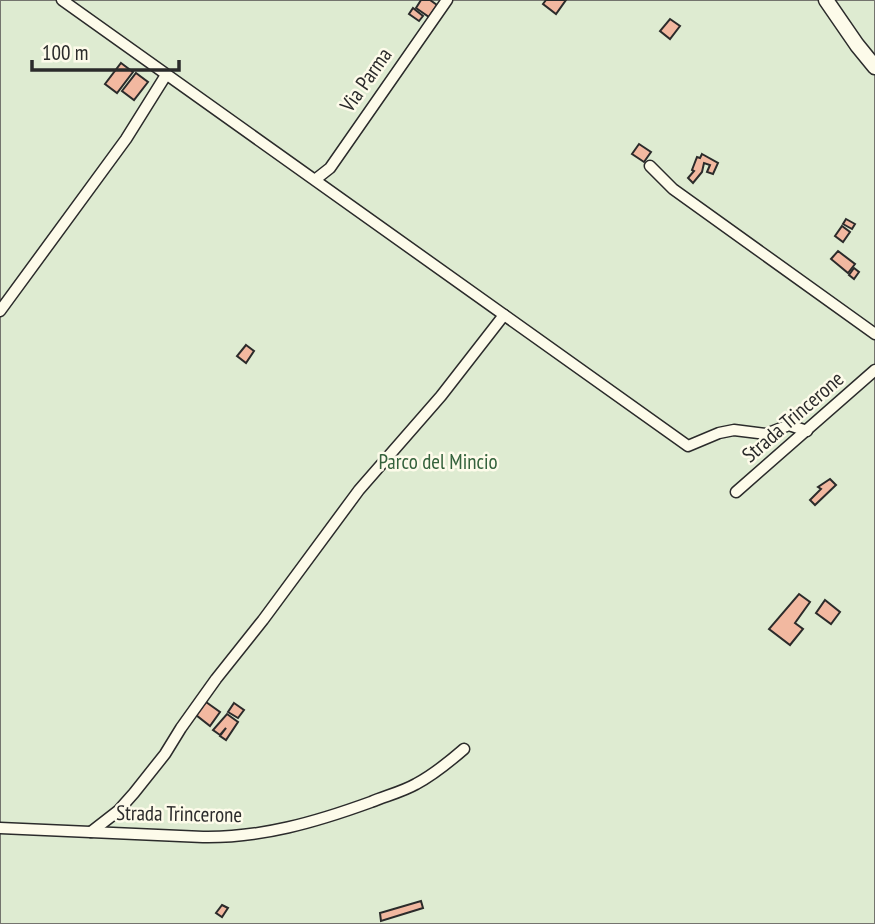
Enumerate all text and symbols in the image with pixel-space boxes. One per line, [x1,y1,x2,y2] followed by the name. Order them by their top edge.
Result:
[32,28,178,72] scale bar
[42,39,88,66] text: 100 m
[333,42,397,118] street label: Via Parma
[736,365,849,468] street label: Strada Trincerone
[378,448,498,475] park label: Parco del Mincio
[116,799,242,828] street label: Strada Trincerone

